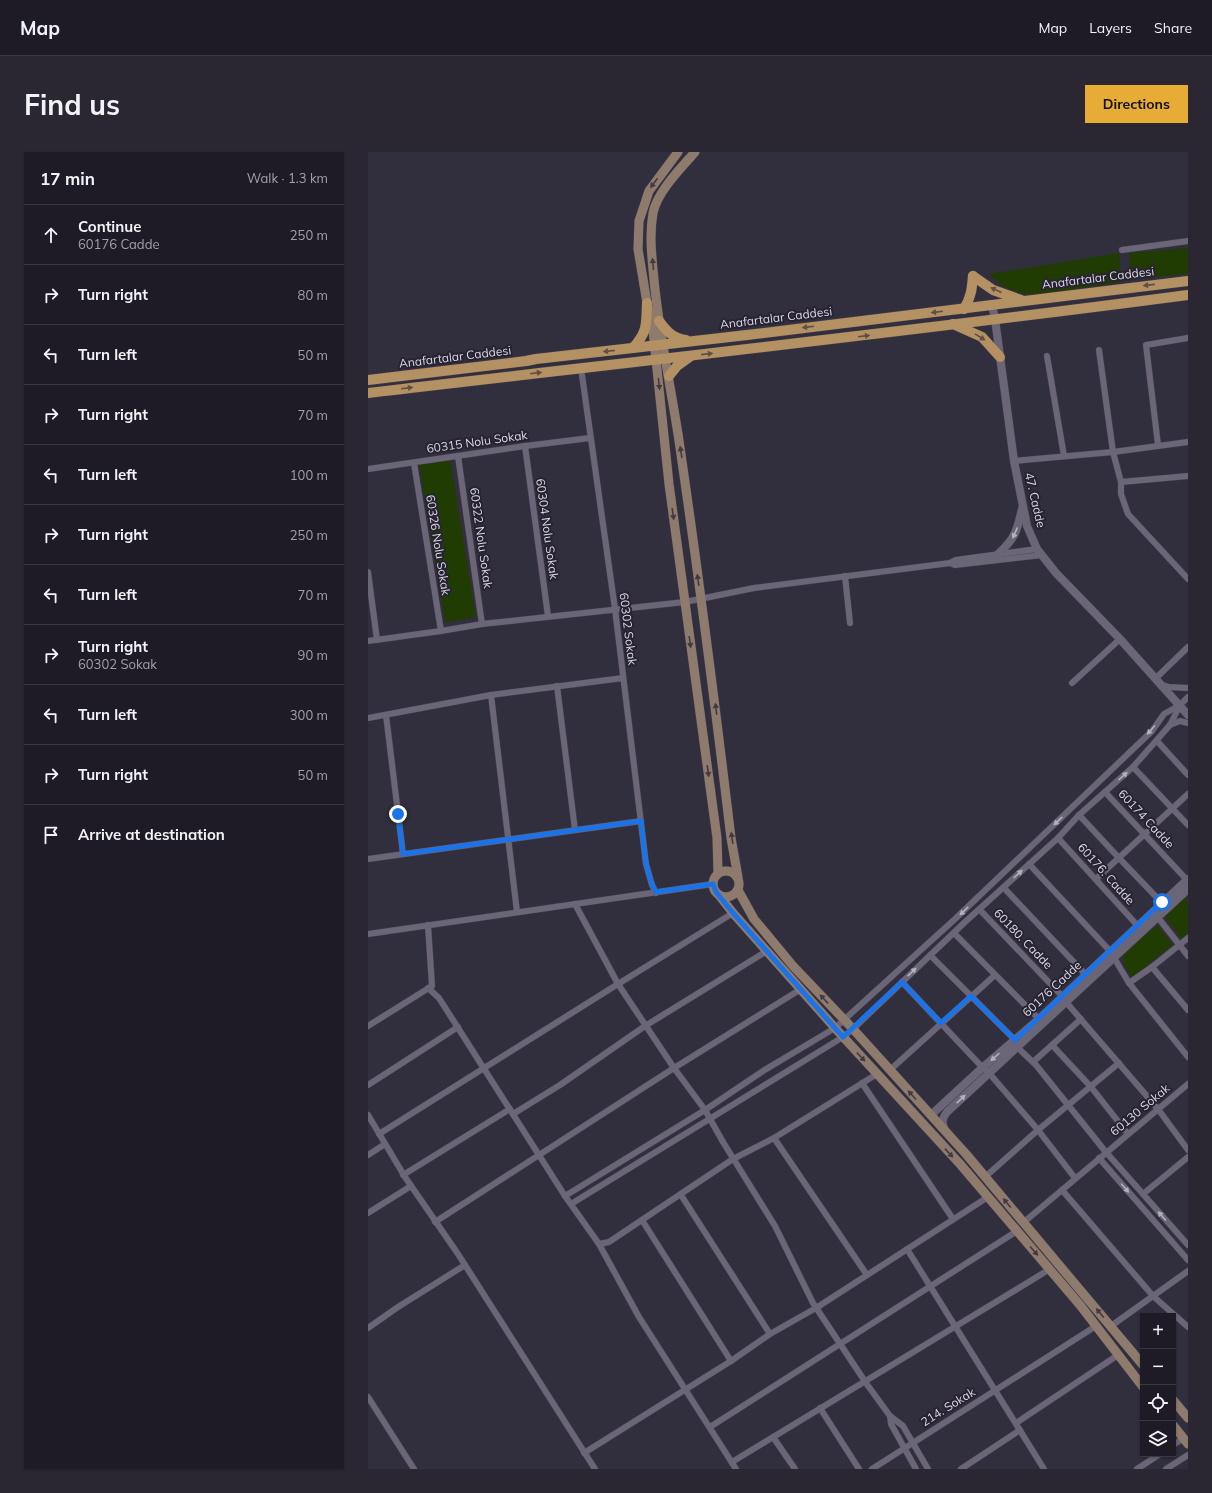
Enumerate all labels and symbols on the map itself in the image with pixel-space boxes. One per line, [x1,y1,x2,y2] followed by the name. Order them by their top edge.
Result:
[651,178,659,188] one-way arrow
[650,258,656,270] one-way arrow
[1041,263,1155,292] street label: Anafartalar Caddesi
[1143,282,1155,288] one-way arrow
[990,287,1002,293] one-way arrow
[719,303,833,332] street label: Anafartalar Caddesi
[931,309,943,315] one-way arrow
[802,324,814,331] one-way arrow
[858,333,870,339] one-way arrow
[974,333,985,340] one-way arrow
[398,342,512,371] street label: Anafartalar Caddesi
[603,347,615,354] one-way arrow
[701,350,713,357] one-way arrow
[530,370,542,376] one-way arrow
[656,378,662,390] one-way arrow
[401,385,413,391] one-way arrow
[426,427,529,456] street label: 60315 Nolu Sokak
[678,446,684,458] one-way arrow
[1022,471,1049,529] street label: 47. Cadde
[533,478,562,581] street label: 60304 Nolu Sokak
[467,487,496,590] street label: 60322 Nolu Sokak
[423,494,454,597] street label: 60326 Nolu Sokak
[670,508,676,520] one-way arrow
[1012,527,1018,539] one-way arrow
[695,574,702,586] one-way arrow
[617,592,640,667] street label: 60302 Sokak
[687,636,693,649] one-way arrow
[712,703,719,715] one-way arrow
[1147,725,1156,736] one-way arrow
[705,765,711,777] one-way arrow
[1118,771,1128,780] one-way arrow
[1115,786,1178,851] street label: 60174 Cadde
[389,805,407,823] route end
[1053,816,1063,826] one-way arrow
[729,832,735,844] one-way arrow
[1075,840,1138,908] street label: 60176. Cadde
[1013,869,1023,879] one-way arrow
[1153,893,1171,911] route start
[991,905,1056,972] street label: 60180. Cadde
[959,906,969,915] one-way arrow
[1019,957,1084,1020] street label: 60176 Cadde
[907,967,917,977] one-way arrow
[820,994,829,1004] one-way arrow
[857,1052,866,1062] one-way arrow
[990,1053,1000,1062] one-way arrow
[1107,1080,1173,1139] street label: 60130 Sokak
[908,1089,917,1100] one-way arrow
[955,1095,966,1104] one-way arrow
[945,1147,954,1158] one-way arrow
[1120,1182,1129,1193] one-way arrow
[1003,1198,1012,1208] one-way arrow
[1158,1211,1167,1221] one-way arrow
[1030,1246,1039,1256] one-way arrow
[1095,1308,1104,1319] one-way arrow
[918,1384,978,1429] street label: 214. Sokak

